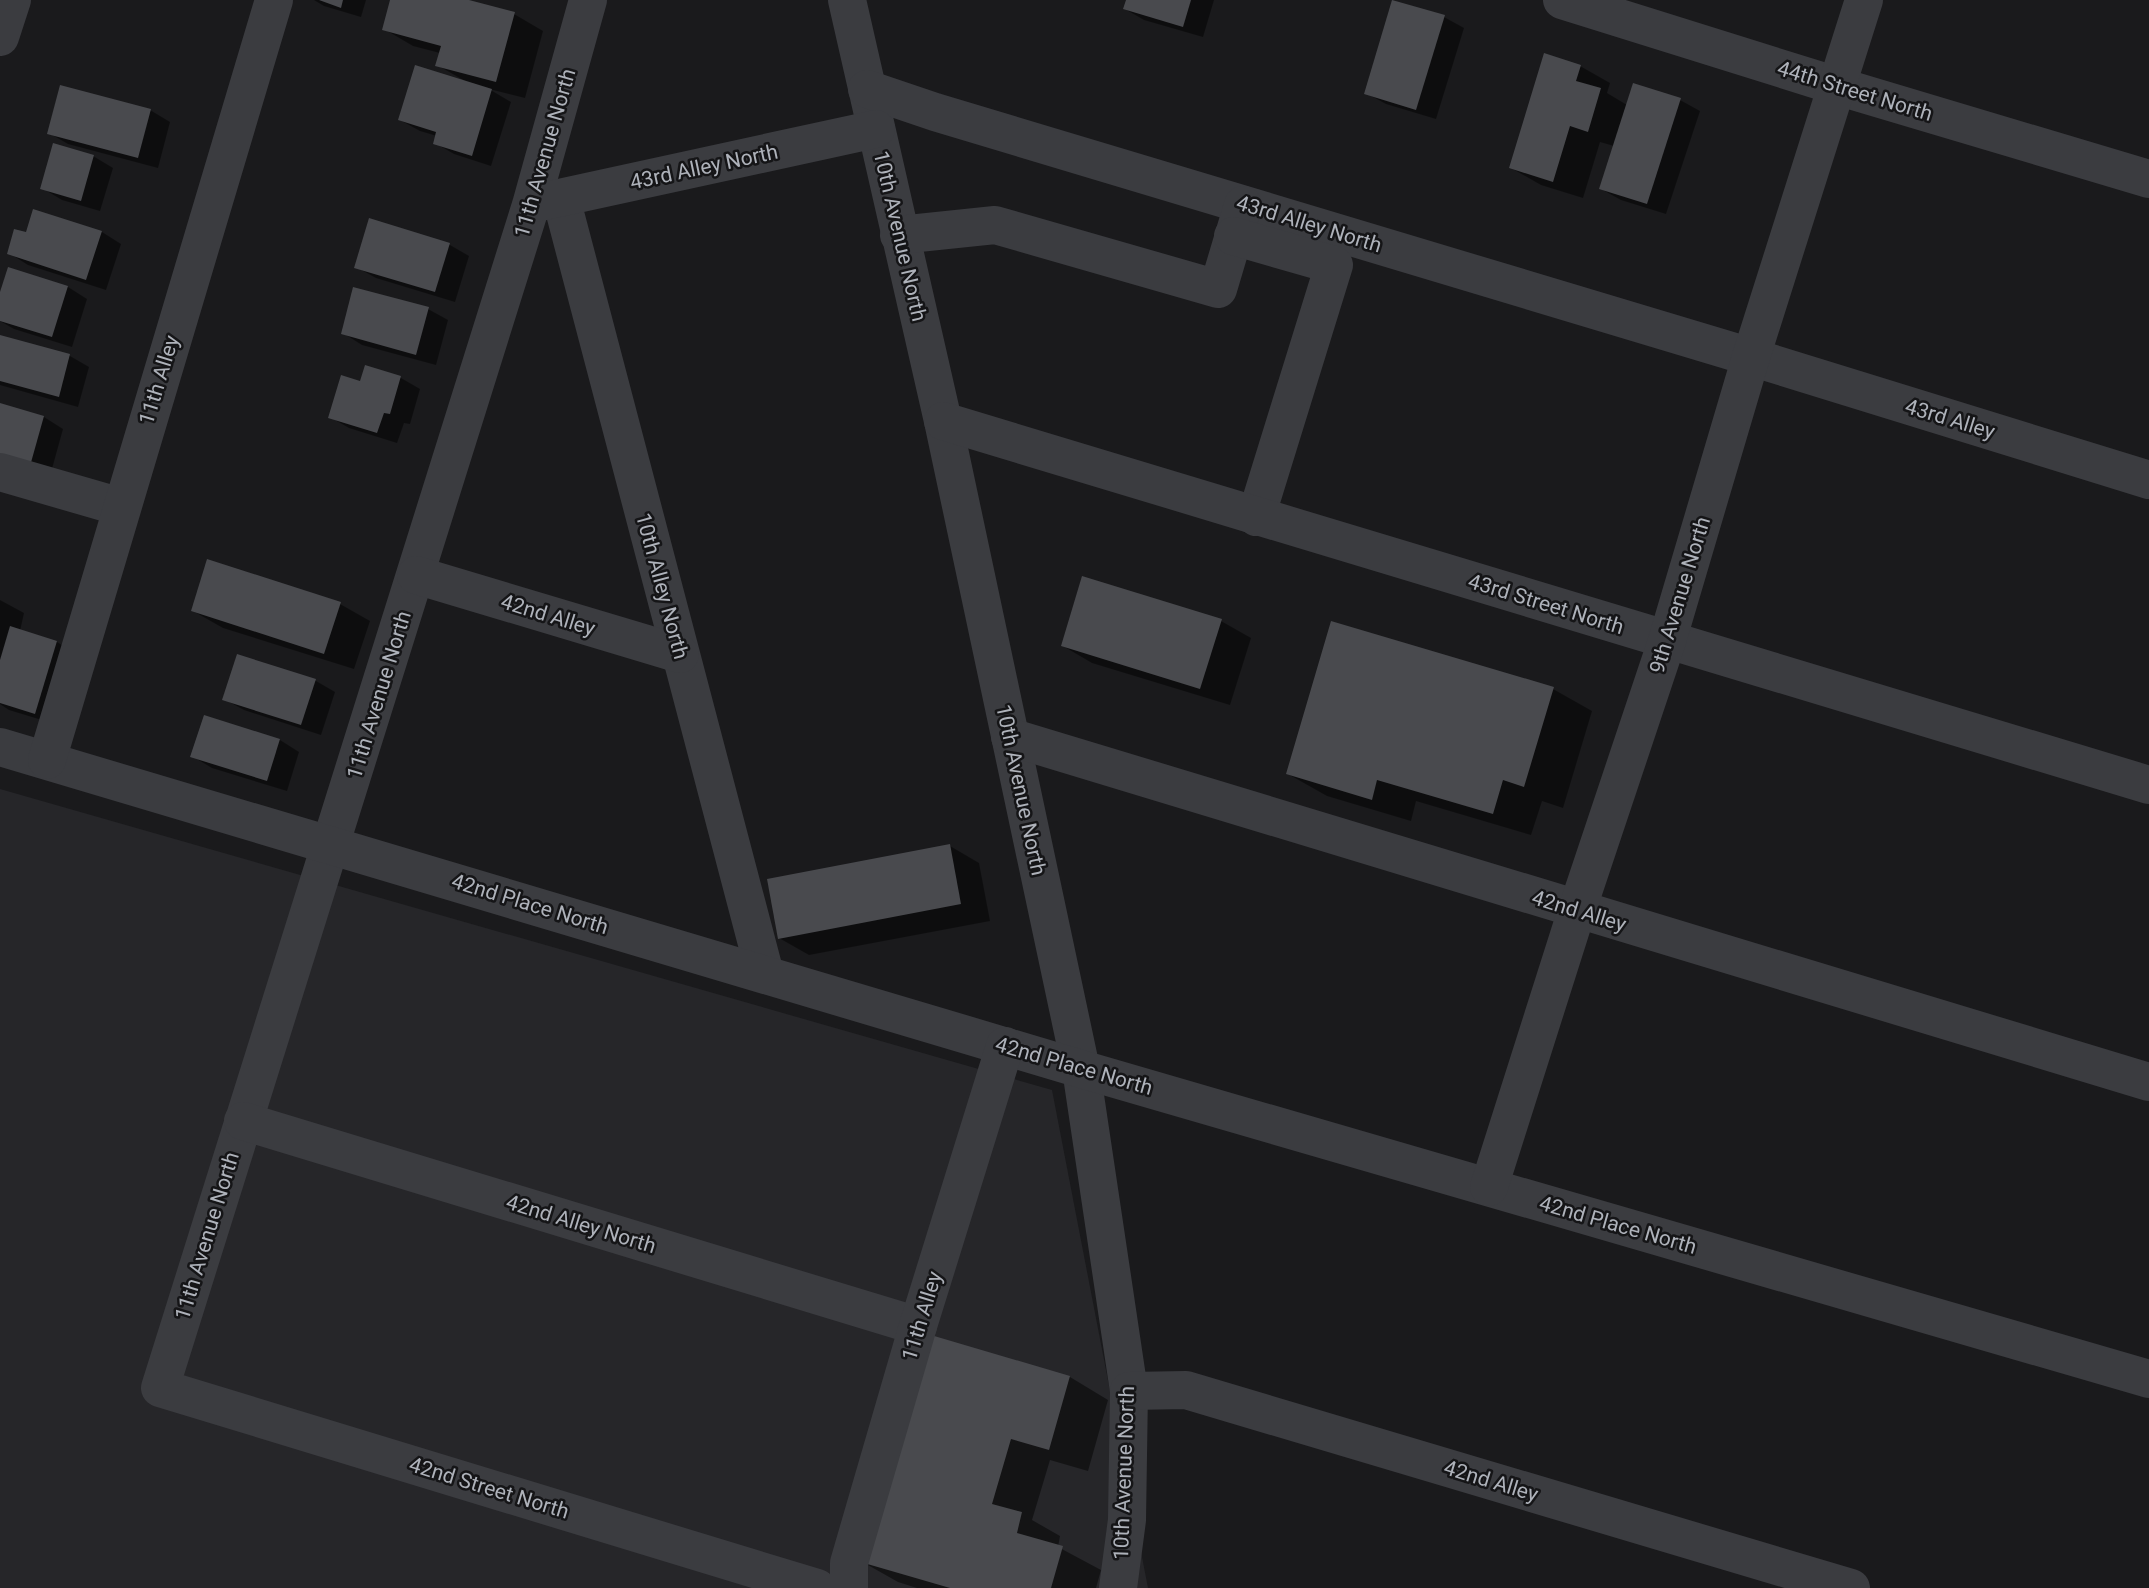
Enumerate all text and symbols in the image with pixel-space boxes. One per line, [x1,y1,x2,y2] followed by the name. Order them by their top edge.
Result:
[1775,56,1935,126] street label: 44th Street North
[509,66,581,240] street label: 11th Avenue North
[628,140,780,194] street label: 43rd Alley North
[869,148,931,324] street label: 10th Avenue North
[1233,190,1385,258] street label: 43rd Alley North
[134,332,184,428] street label: 11th Alley
[1902,394,1998,444] street label: 43rd Alley
[631,510,693,662] street label: 10th Alley North
[1645,514,1715,676] street label: 9th Avenue North
[1465,569,1627,639] street label: 43rd Street North
[498,589,598,641] street label: 42nd Alley
[342,608,416,782] street label: 11th Avenue North
[991,702,1051,878] street label: 10th Avenue North
[449,869,611,939] street label: 42nd Place North
[1529,885,1629,937] street label: 42nd Alley
[993,1032,1155,1100] street label: 42nd Place North
[170,1149,244,1323] street label: 11th Avenue North
[503,1190,659,1258] street label: 42nd Alley North
[1537,1191,1699,1259] street label: 42nd Place North
[897,1268,947,1364] street label: 11th Alley
[1109,1386,1139,1560] street label: 10th Avenue North
[406,1452,572,1524] street label: 42nd Street North
[1441,1455,1541,1507] street label: 42nd Alley

